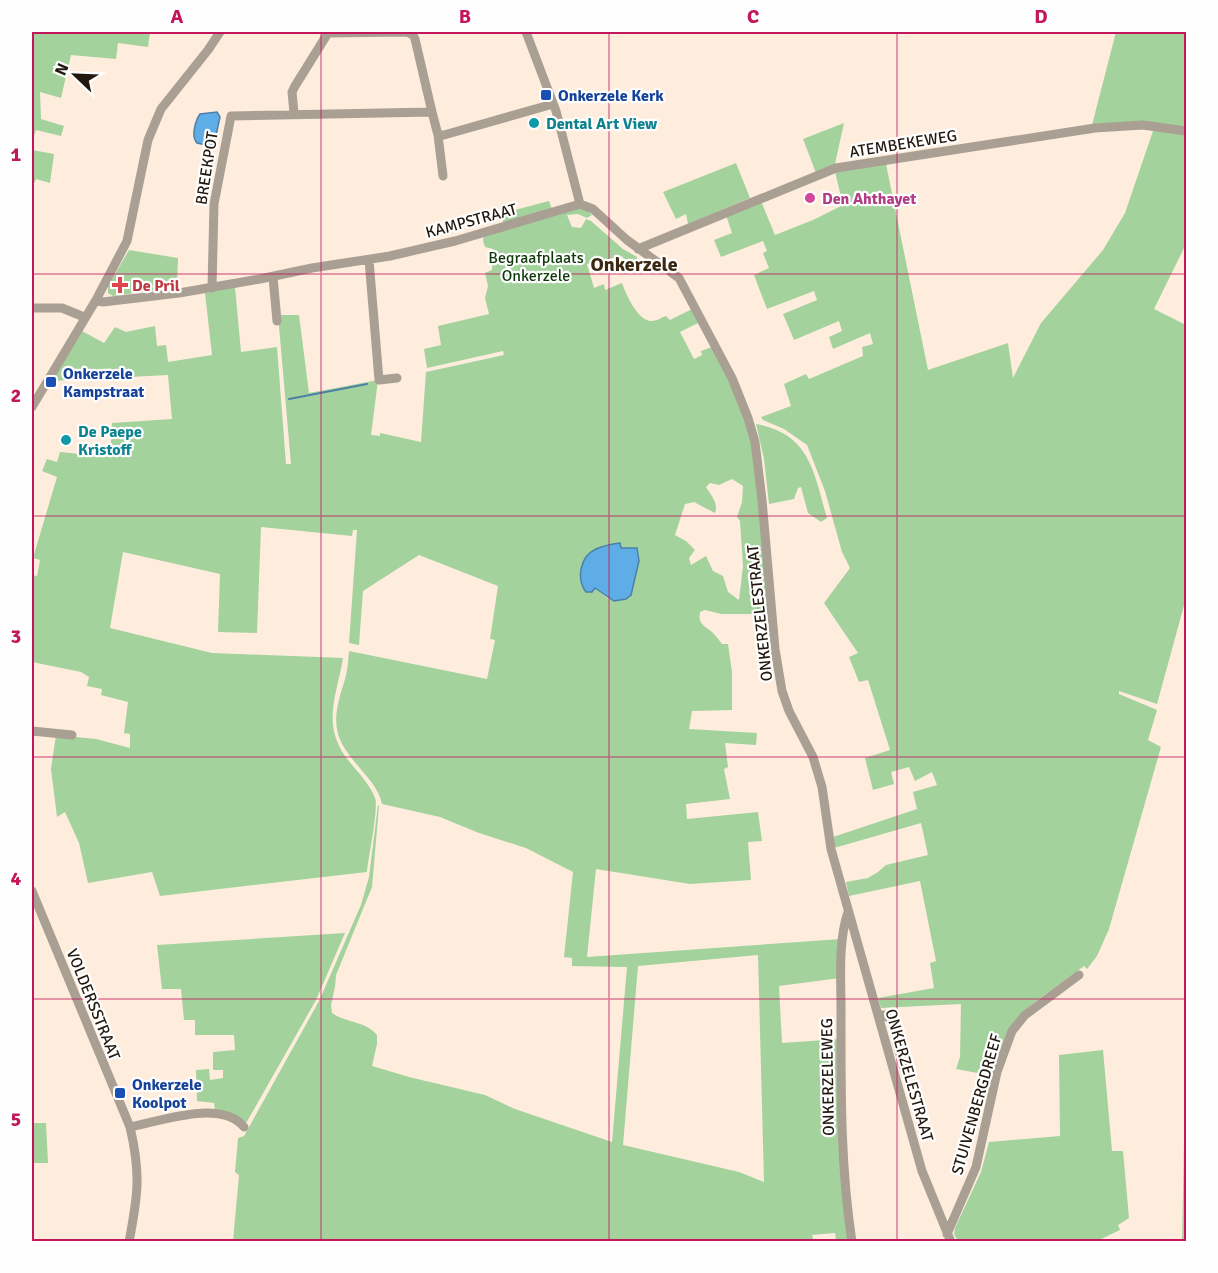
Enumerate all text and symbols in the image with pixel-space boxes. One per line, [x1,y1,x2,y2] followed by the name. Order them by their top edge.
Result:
[171,4,184,29] text: A
[459,4,471,29] text: B
[747,4,759,29] text: C
[1034,4,1048,29] text: D
[45,45,105,105] north arrow
[51,60,73,79] text: N
[558,86,664,106] place label: Onkerzele Kerk
[539,88,553,102] marker: Onkerzele Kerk
[546,114,658,134] place label: Dental Art View
[527,116,541,130] marker: Dental Art View
[848,126,958,162] street label: ATEMBEKEWEG
[191,130,223,206] street label: BREEKPOT
[11,142,22,167] text: 1
[822,189,916,209] place label: Den Ahthayet
[803,191,817,205] marker: Den Ahthayet
[423,199,519,243] street label: KAMPSTRAAT
[488,248,584,286] park label: Begraafplaats Onkerzele
[590,252,678,277] district label: Onkerzele
[132,276,180,296] place label: De Pril
[113,278,127,292] marker: De Pril
[63,364,144,402] place label: Onkerzele Kampstraat
[44,375,58,389] marker: Onkerzele Kampstraat
[11,383,21,408] text: 2
[78,422,142,460] place label: De Paepe Kristoff
[59,433,73,447] marker: De Paepe Kristoff
[743,543,777,682] street label: ONKERZELESTRAAT
[11,624,21,649] text: 3
[11,866,22,891] text: 4
[62,946,125,1063] street label: VOLDERSSTRAAT
[880,1007,938,1144] street label: ONKERZELESTRAAT
[817,1018,839,1136] street label: ONKERZELEWEG
[947,1031,1007,1177] street label: STUIVENBERGDREEF
[132,1075,202,1113] place label: Onkerzele Koolpot
[113,1086,127,1100] marker: Onkerzele Koolpot
[11,1107,21,1132] text: 5

